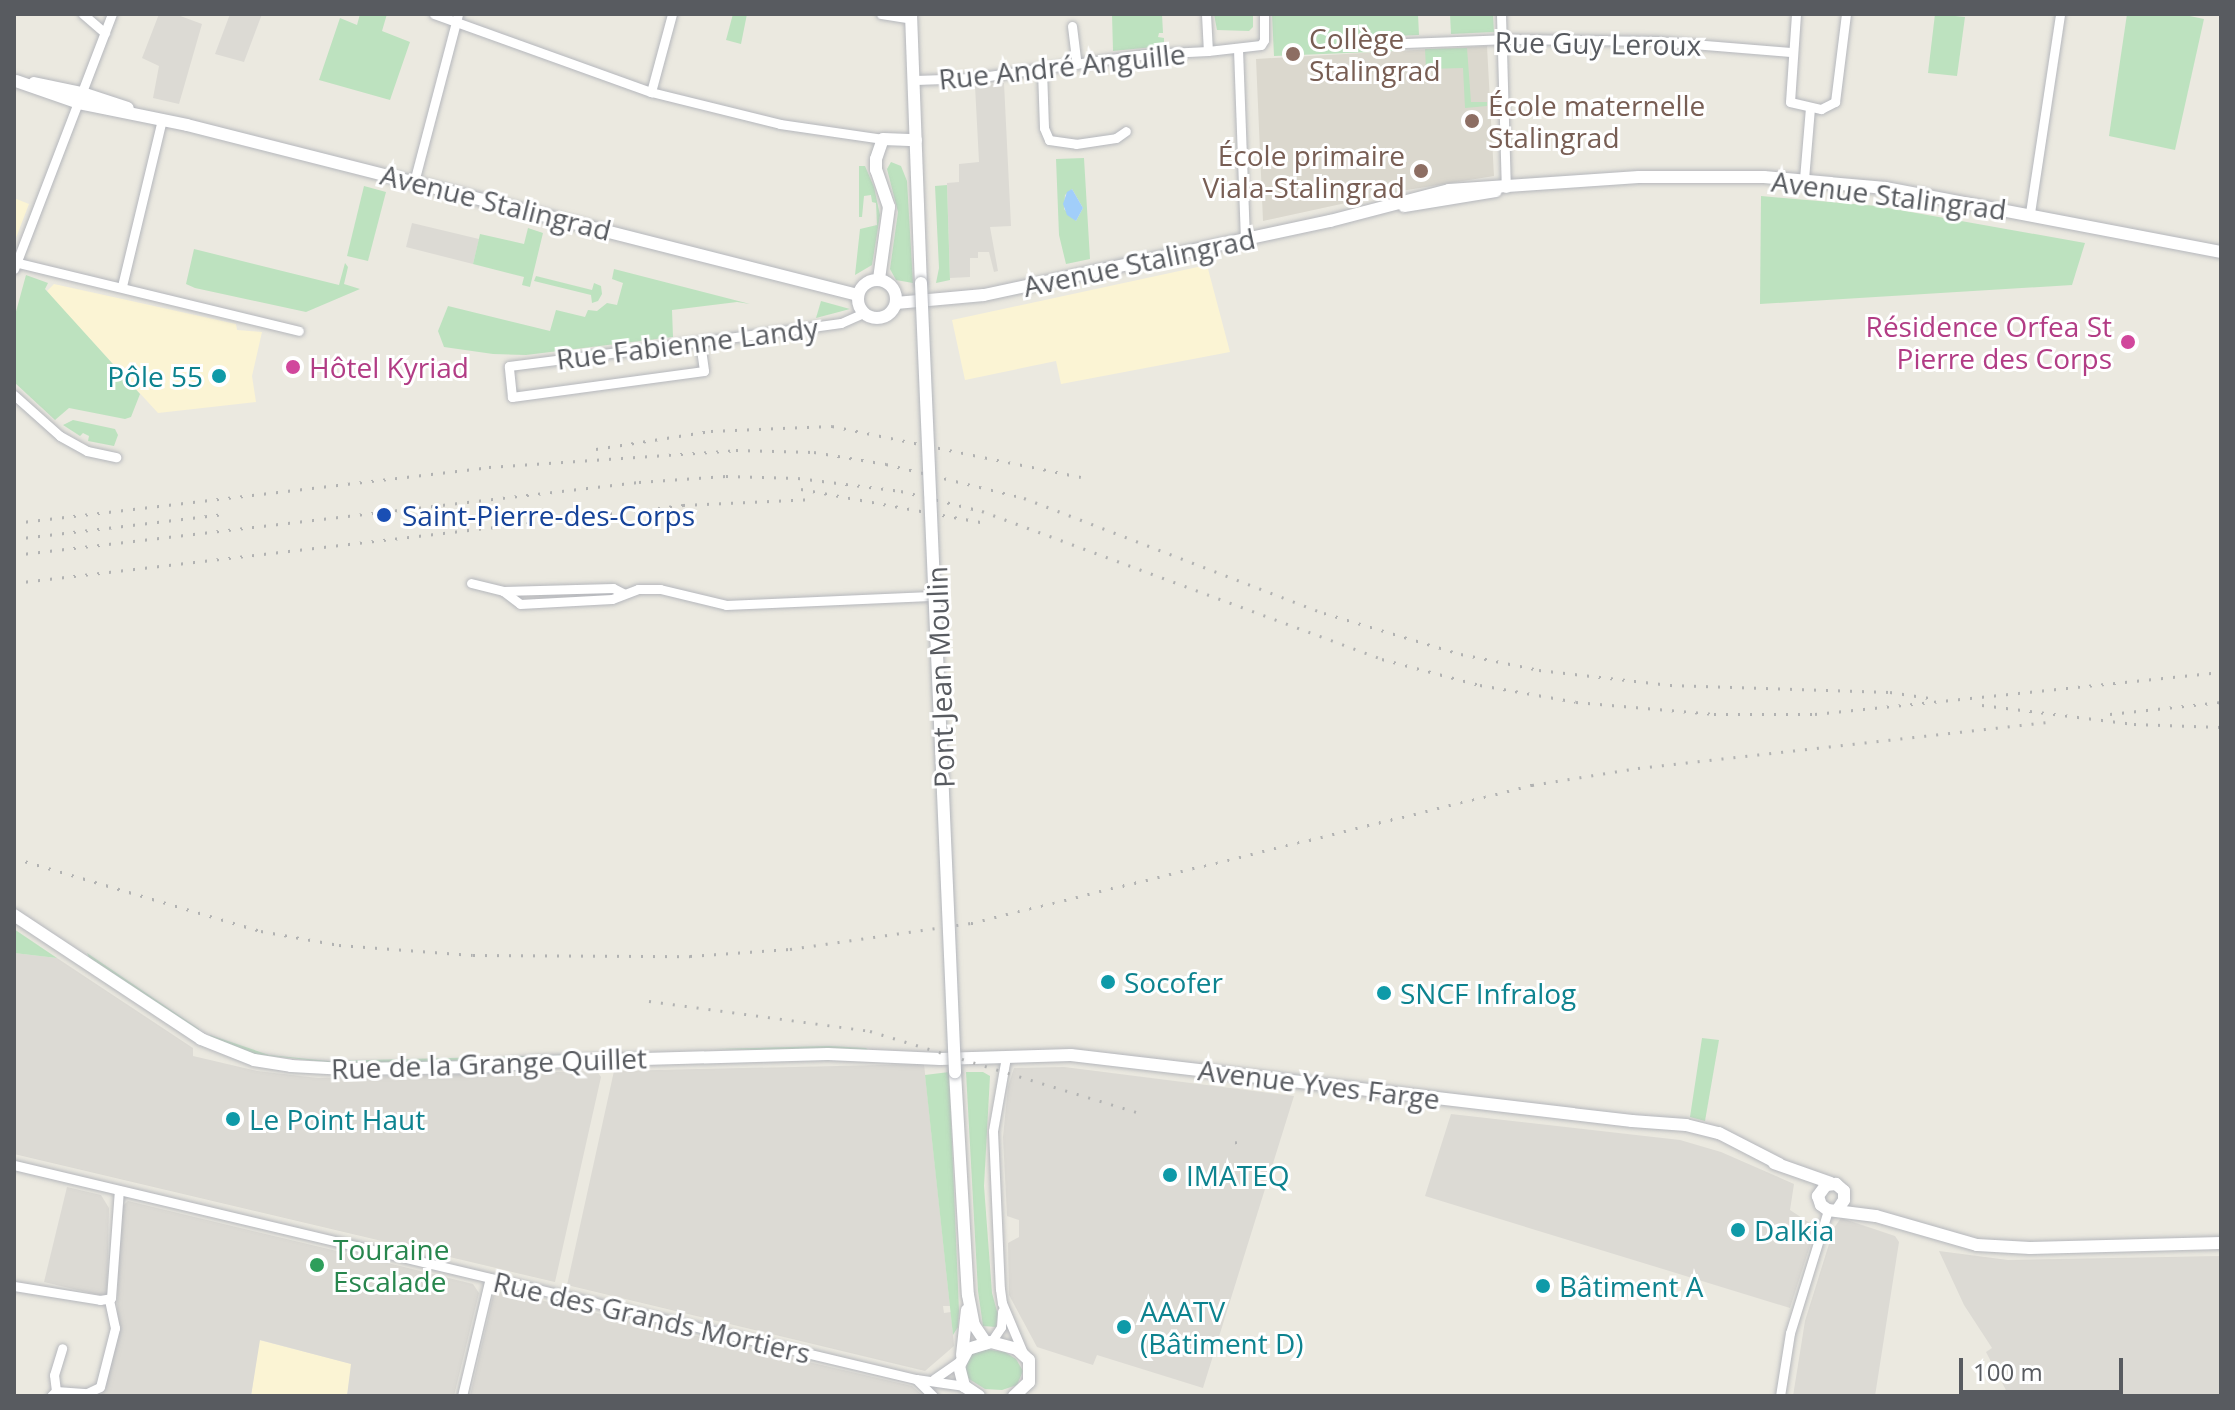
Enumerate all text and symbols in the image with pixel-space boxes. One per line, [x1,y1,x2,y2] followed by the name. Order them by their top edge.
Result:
[1309,21,1441,87] place label: Collège Stalingrad
[1494,24,1702,62] street label: Rue Guy Leroux
[937,36,1187,96] street label: Rue André Anguille
[1284,45,1302,63] marker: Collège Stalingrad
[1488,88,1705,154] place label: École maternelle Stalingrad
[1463,112,1481,130] marker: École maternelle Stalingrad
[1203,138,1405,204] place label: École primaire Viala-Stalingrad
[377,157,615,247] street label: Avenue Stalingrad
[1412,162,1430,180] marker: École primaire Viala-Stalingrad
[1770,164,2008,226] street label: Avenue Stalingrad
[1020,221,1258,303] street label: Avenue Stalingrad
[1866,309,2112,375] place label: Résidence Orfea St Pierre des Corps
[554,310,820,376] street label: Rue Fabienne Landy
[2119,333,2137,351] marker: Résidence Orfea St Pierre des Corps
[309,350,469,384] place label: Hôtel Kyriad
[284,358,302,376] marker: Hôtel Kyriad
[107,359,203,393] place label: Pôle 55
[210,367,228,385] marker: Pôle 55
[402,498,695,532] place label: Saint-Pierre-des-Corps
[373,504,395,526] marker: Saint-Pierre-des-Corps
[919,566,961,788] street label: Pont Jean Moulin
[1124,965,1223,999] place label: Socofer
[1099,973,1117,991] marker: Socofer
[1400,976,1576,1010] place label: SNCF Infralog
[1375,984,1393,1002] marker: SNCF Infralog
[330,1041,648,1085] street label: Rue de la Grange Quillet
[1196,1053,1442,1115] street label: Avenue Yves Farge
[249,1102,425,1136] place label: Le Point Haut
[224,1110,242,1128] marker: Le Point Haut
[1186,1158,1289,1192] place label: IMATEQ
[1161,1166,1179,1184] marker: IMATEQ
[1754,1213,1834,1247] place label: Dalkia
[1729,1221,1747,1239] marker: Dalkia
[333,1232,449,1298] place label: Touraine Escalade
[308,1256,326,1274] marker: Touraine Escalade
[490,1264,814,1370] street label: Rue des Grands Mortiers
[1559,1269,1703,1303] place label: Bâtiment A
[1534,1277,1552,1295] marker: Bâtiment A
[1140,1294,1304,1360] place label: AAATV (Bâtiment D)
[1115,1318,1133,1336] marker: AAATV (Bâtiment D)
[1963,1342,2127,1392] scale bar
[1973,1355,2043,1388] text: 100 m

